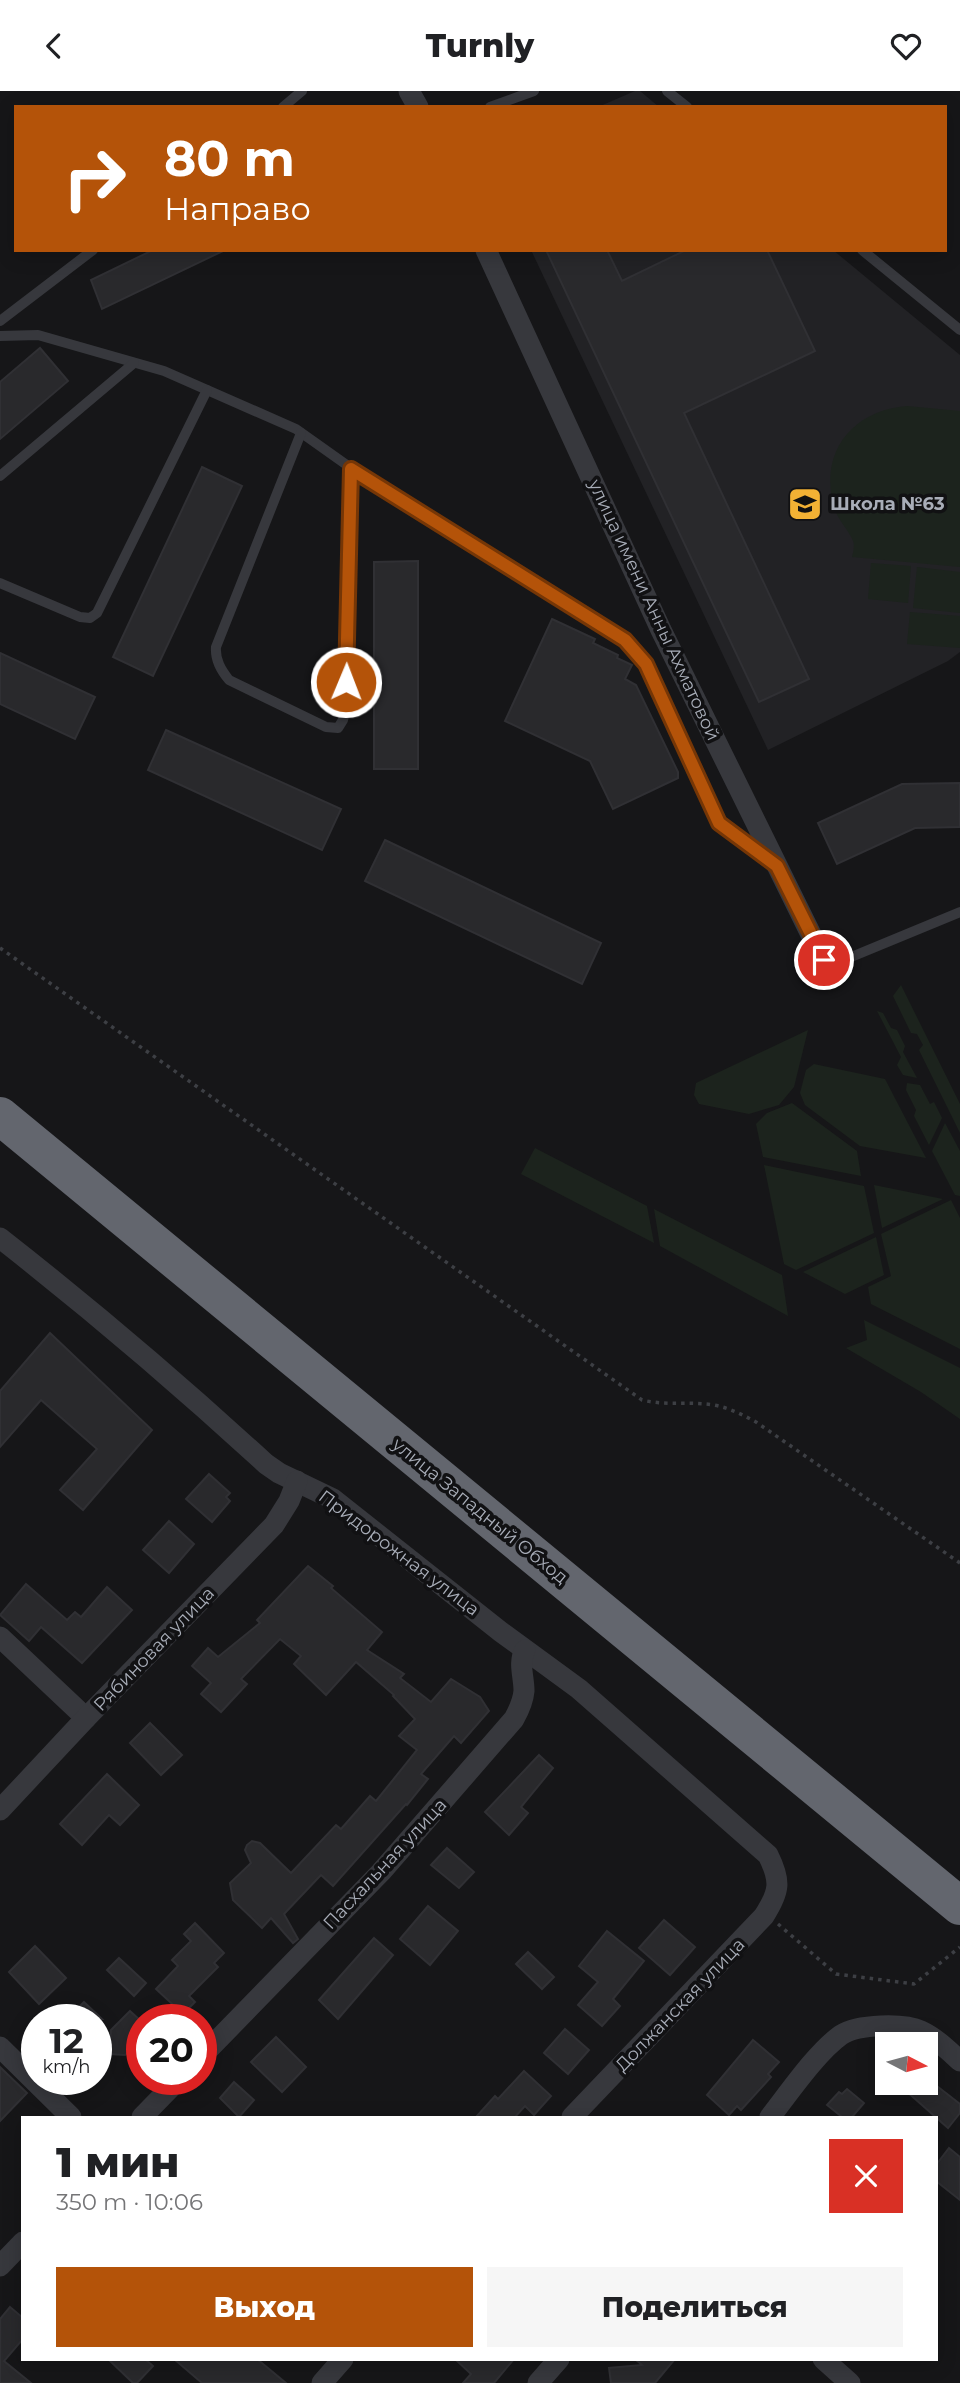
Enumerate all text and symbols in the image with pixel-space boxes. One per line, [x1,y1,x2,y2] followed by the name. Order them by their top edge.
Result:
[426,26,534,65] text: Turnly
[35,27,73,65] icon: back
[887,27,925,65] icon: heart
[164,129,295,188] text: 80 m
[49,133,140,224] icon: right
[164,189,311,228] text: Направо
[583,475,724,744] street label: улица имени Анны Ахматовой
[786,485,824,523] school or university icon: Школа №63
[830,493,945,515] place label: Школа №63
[309,645,383,719] position arrow
[794,930,854,990] pin
[805,941,843,979] icon: arrive
[387,1433,572,1589] street label: улица Западный Обход
[314,1485,484,1621] street label: Придорожная улица
[89,1582,219,1716] street label: Рябиновая улица
[319,1794,451,1934] street label: Пасхальная улица
[611,1934,749,2076] street label: Должанская улица
[126,2004,217,2095] speed limit sign: 20
[49,2019,84,2062] text: 12
[875,2032,938,2095] north arrow
[875,2032,938,2095] map controls
[42,2056,91,2078] text: km/h
[56,2136,180,2188] text: 1 мин
[829,2139,903,2213] button: close
[56,2188,203,2216] text: 350 m · 10:06
[56,2267,473,2347] button: Выход
[487,2267,903,2347] button: Поделиться

